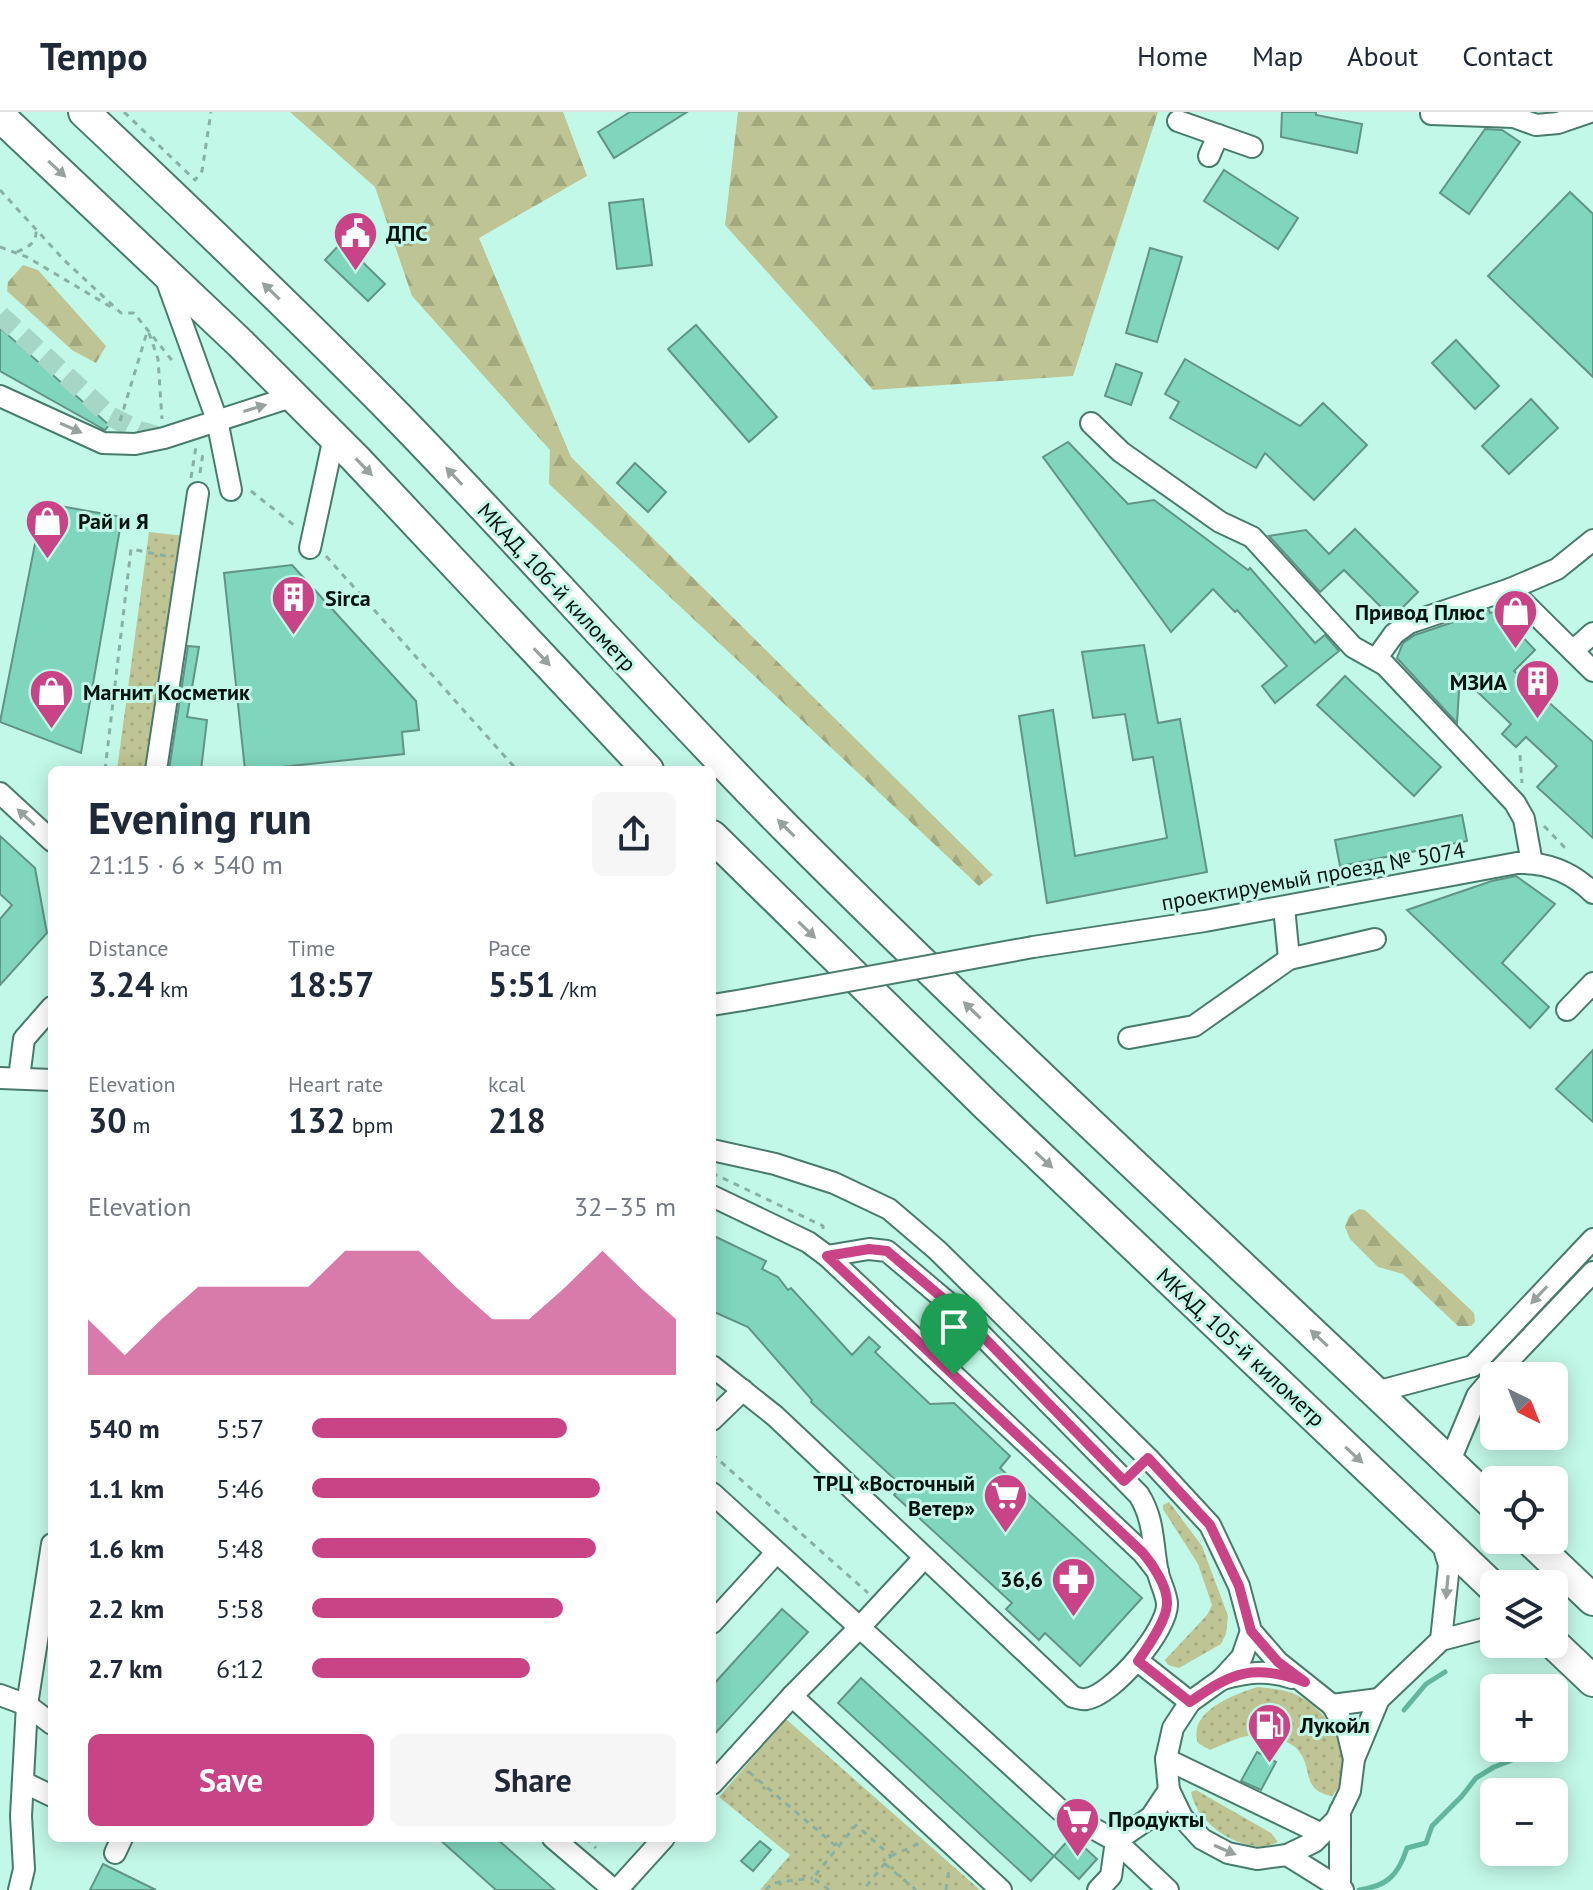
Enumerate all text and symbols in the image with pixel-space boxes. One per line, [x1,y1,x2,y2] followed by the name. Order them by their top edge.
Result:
[40,31,148,80] text: Tempo
[1137,37,1208,74] text: Home
[1252,37,1303,74] text: Map
[1347,37,1418,74] text: About
[1462,37,1553,74] text: Contact
[48,159,67,177] one-way arrow
[331,209,379,272] public building icon: ДПС
[386,219,428,247] place label: ДПС
[262,282,281,301] one-way arrow
[244,401,268,414] one-way arrow
[59,422,83,435] one-way arrow
[354,457,373,476] one-way arrow
[445,467,464,486] one-way arrow
[23,497,71,560] shop icon: Рай и Я
[472,497,642,677] street label: МКАД, 106-й километр
[78,507,149,535] place label: Рай и Я
[270,574,318,637] building icon: Sirca
[325,584,371,612] place label: Sirca
[1492,588,1540,651] shop icon: Привод Плюс
[1355,598,1485,626] place label: Привод Плюс
[532,647,550,666] one-way arrow
[1514,658,1562,721] building icon: МЗИА
[28,668,76,731] shop icon: Магнит Косметик
[1450,668,1508,696] place label: МЗИА
[83,678,250,706] place label: Магнит Косметик
[88,789,312,846] text: Evening run
[592,792,676,876] button: share
[17,808,36,827] one-way arrow
[778,819,796,838] one-way arrow
[1159,835,1467,917] street label: проектируемый проезд № 5074
[88,848,283,881] text: 21:15 · 6 × 540 m
[797,921,816,939] one-way arrow
[88,934,169,962] text: Distance
[288,934,335,962] text: Time
[488,934,531,962] text: Pace
[88,962,154,1006] text: 3.24
[288,962,374,1006] text: 18:57
[488,962,555,1006] text: 5:51
[154,975,188,1003] text: km
[555,975,597,1003] text: /km
[963,1001,982,1019] one-way arrow
[88,1070,176,1098] text: Elevation
[288,1070,383,1098] text: Heart rate
[488,1070,526,1098] text: kcal
[88,1098,127,1142] text: 30
[288,1098,346,1142] text: 132
[488,1098,546,1142] text: 218
[127,1111,150,1139] text: m
[346,1111,393,1139] text: bpm
[1034,1150,1053,1169] one-way arrow
[88,1190,192,1223] text: Elevation
[574,1190,676,1223] text: 32–35 m
[1151,1262,1331,1432] street label: МКАД, 105-й километр
[1531,1285,1549,1304] one-way arrow
[920,1293,988,1375] pin
[932,1305,976,1349] icon: arrive
[1310,1330,1329,1348] one-way arrow
[1480,1362,1568,1450] north arrow
[1480,1362,1568,1866] map controls
[88,1412,160,1445] text: 540 m
[216,1412,264,1445] text: 5:57
[1344,1445,1363,1463] one-way arrow
[1480,1466,1568,1554] button: locate
[813,1469,975,1522] place label: ТРЦ «Восточный Ветер»
[88,1472,164,1505] text: 1.1 km
[216,1472,264,1505] text: 5:46
[982,1472,1030,1535] supermarket icon: ТРЦ «Восточный Ветер»
[88,1532,164,1565] text: 1.6 km
[216,1532,264,1565] text: 5:48
[1050,1555,1098,1618] pharmacy icon: 36,6
[1000,1565,1043,1593] place label: 36,6
[1480,1570,1568,1658] button: layers
[1441,1575,1454,1600] one-way arrow
[88,1592,164,1625] text: 2.2 km
[216,1592,264,1625] text: 5:58
[88,1652,163,1685] text: 2.7 km
[216,1652,264,1685] text: 6:12
[1480,1674,1568,1762] button: +
[1245,1701,1293,1764] fuel station icon: Лукойл
[1299,1711,1370,1739] place label: Лукойл
[88,1734,374,1826] button: Save
[390,1734,676,1826] button: Share
[1480,1778,1568,1866] button: −
[1053,1795,1101,1858] supermarket icon: Продукты
[1108,1805,1204,1833] place label: Продукты
[1213,1844,1237,1857] one-way arrow

